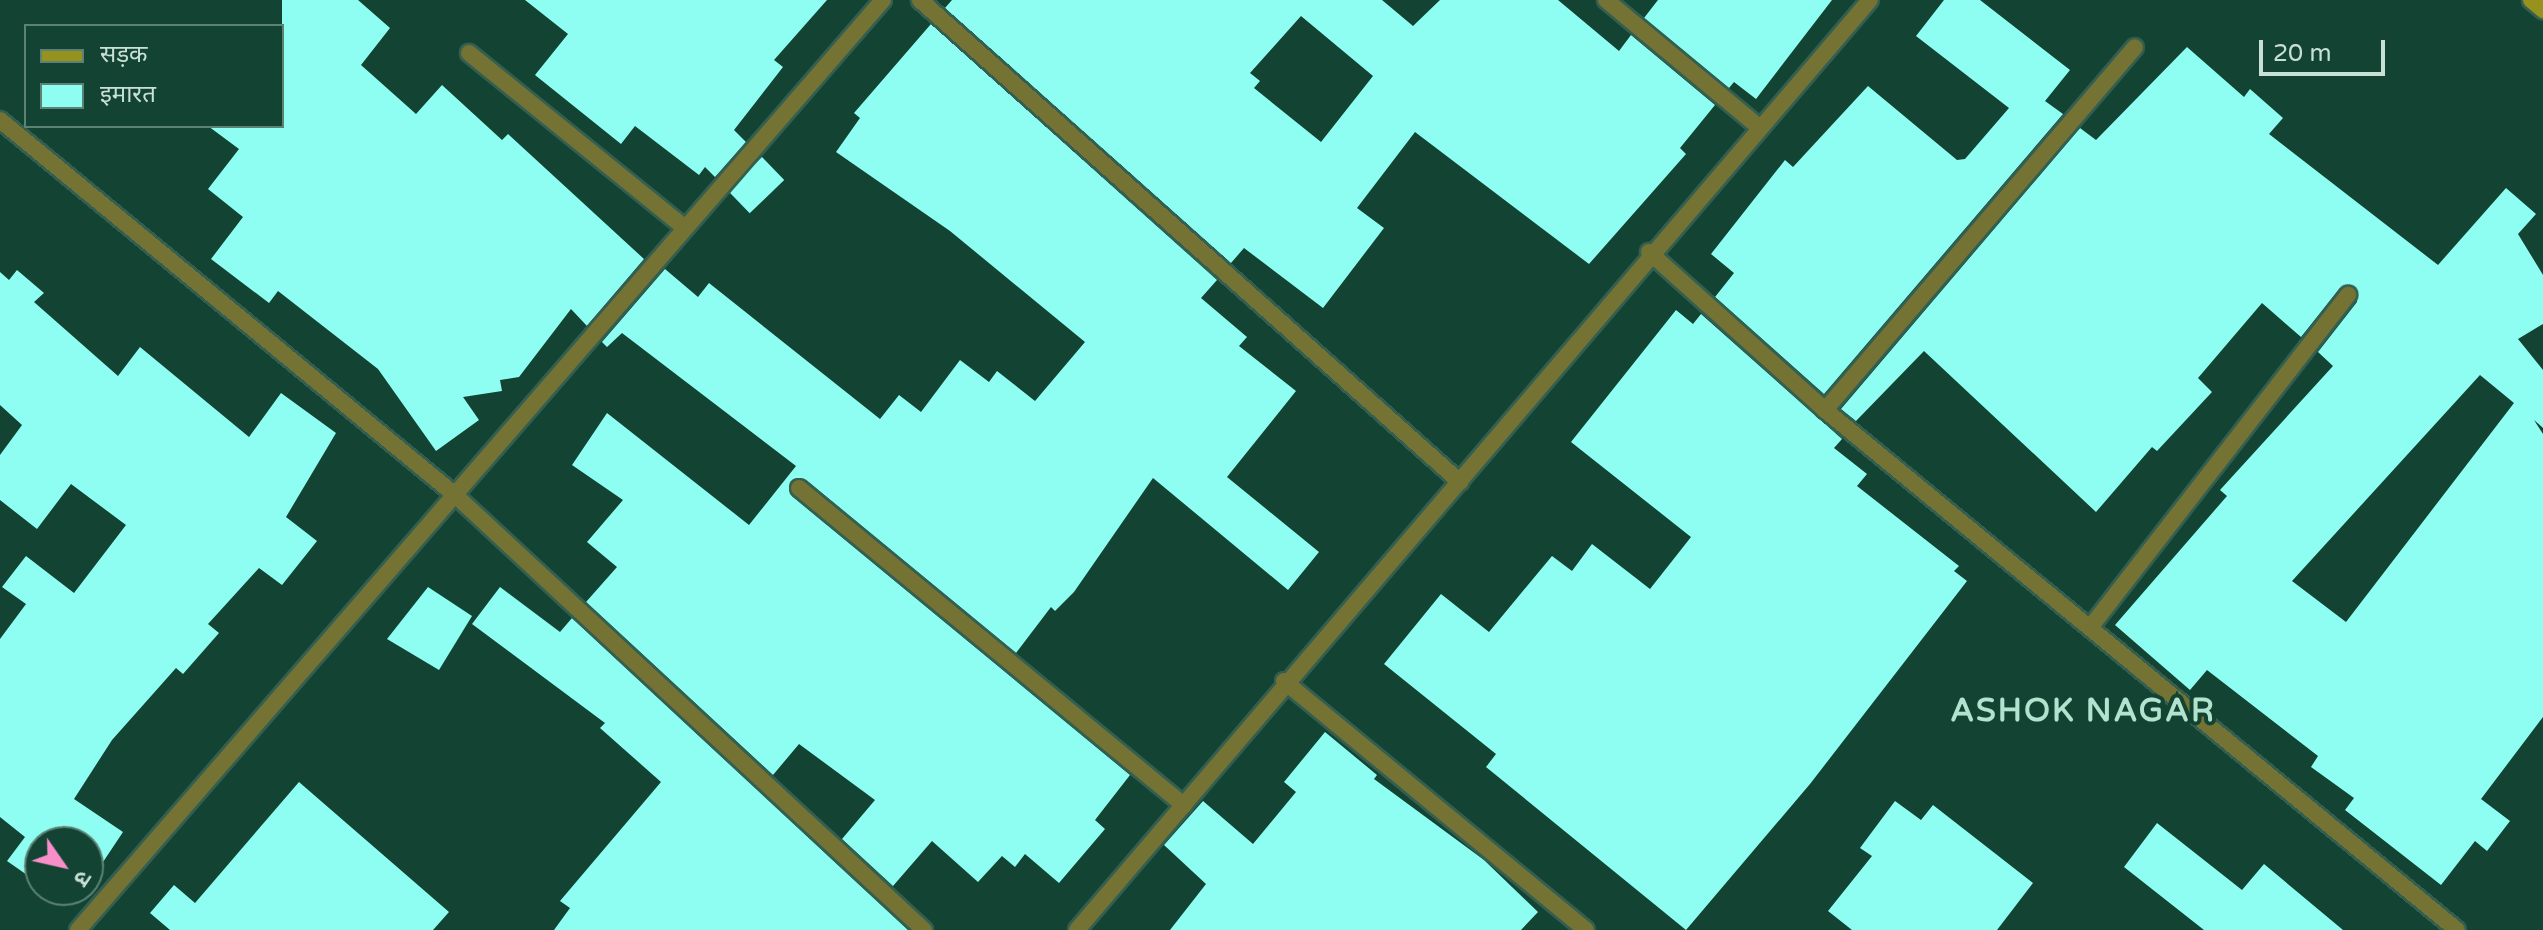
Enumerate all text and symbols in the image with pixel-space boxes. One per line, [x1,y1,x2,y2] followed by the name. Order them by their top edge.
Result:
[24,24,284,128] legend
[2263,24,2389,74] scale bar
[2273,39,2331,68] text: 20 m
[100,40,148,69] text: सड़क
[100,80,156,109] text: इमारत
[1950,692,2216,730] district label: ASHOK NAGAR
[24,826,104,906] north arrow
[68,866,97,891] text: उ

